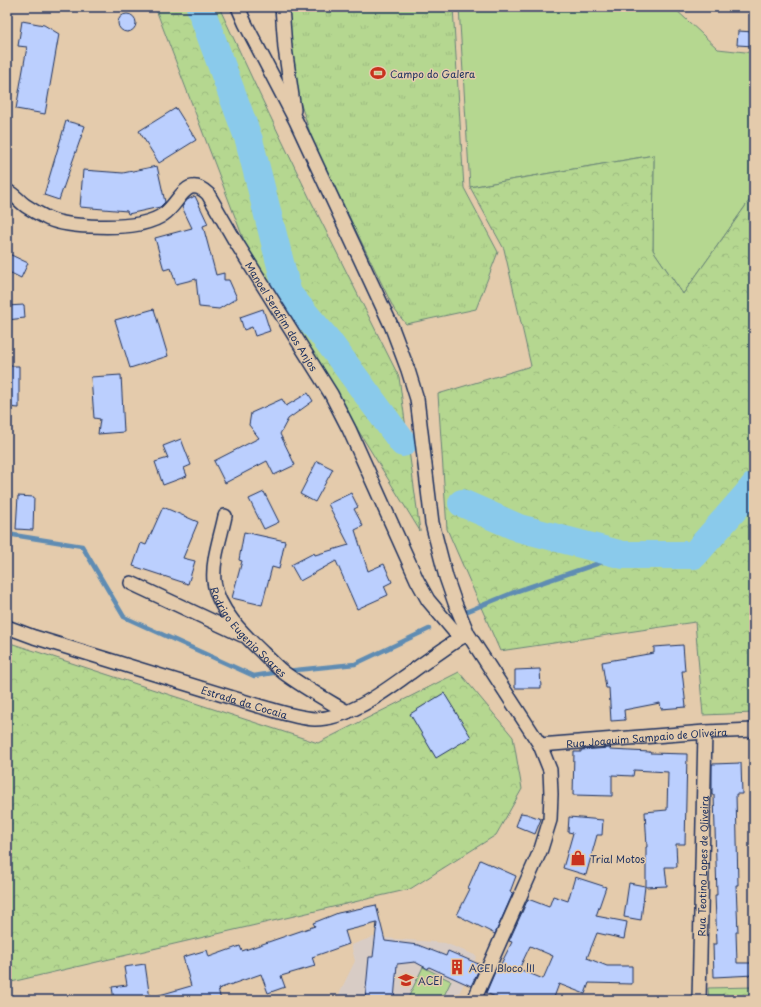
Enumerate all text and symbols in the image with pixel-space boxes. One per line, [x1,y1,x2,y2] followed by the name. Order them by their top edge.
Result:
[369,64,387,82] sports icon: Campo do Galera
[390,66,476,81] place label: Campo do Galera
[242,258,322,374] street label: Manoel Serafim dos Anjos
[208,585,290,680] street label: Rodrigo Eugenio Soares
[200,681,290,722] street label: Estrada da Cocaia
[565,724,728,750] street label: Rua Joaquim Sampaio de Oliveira
[693,796,711,937] street label: Rua Teotino Lopes de Oliveira
[569,849,587,867] shop icon: Trial Motos
[590,851,645,866] place label: Trial Motos
[448,958,466,976] building icon: ACEI Bloco III
[469,960,535,975] place label: ACEI Bloco III
[397,971,415,989] school or university icon: ACEI
[418,973,443,988] place label: ACEI

